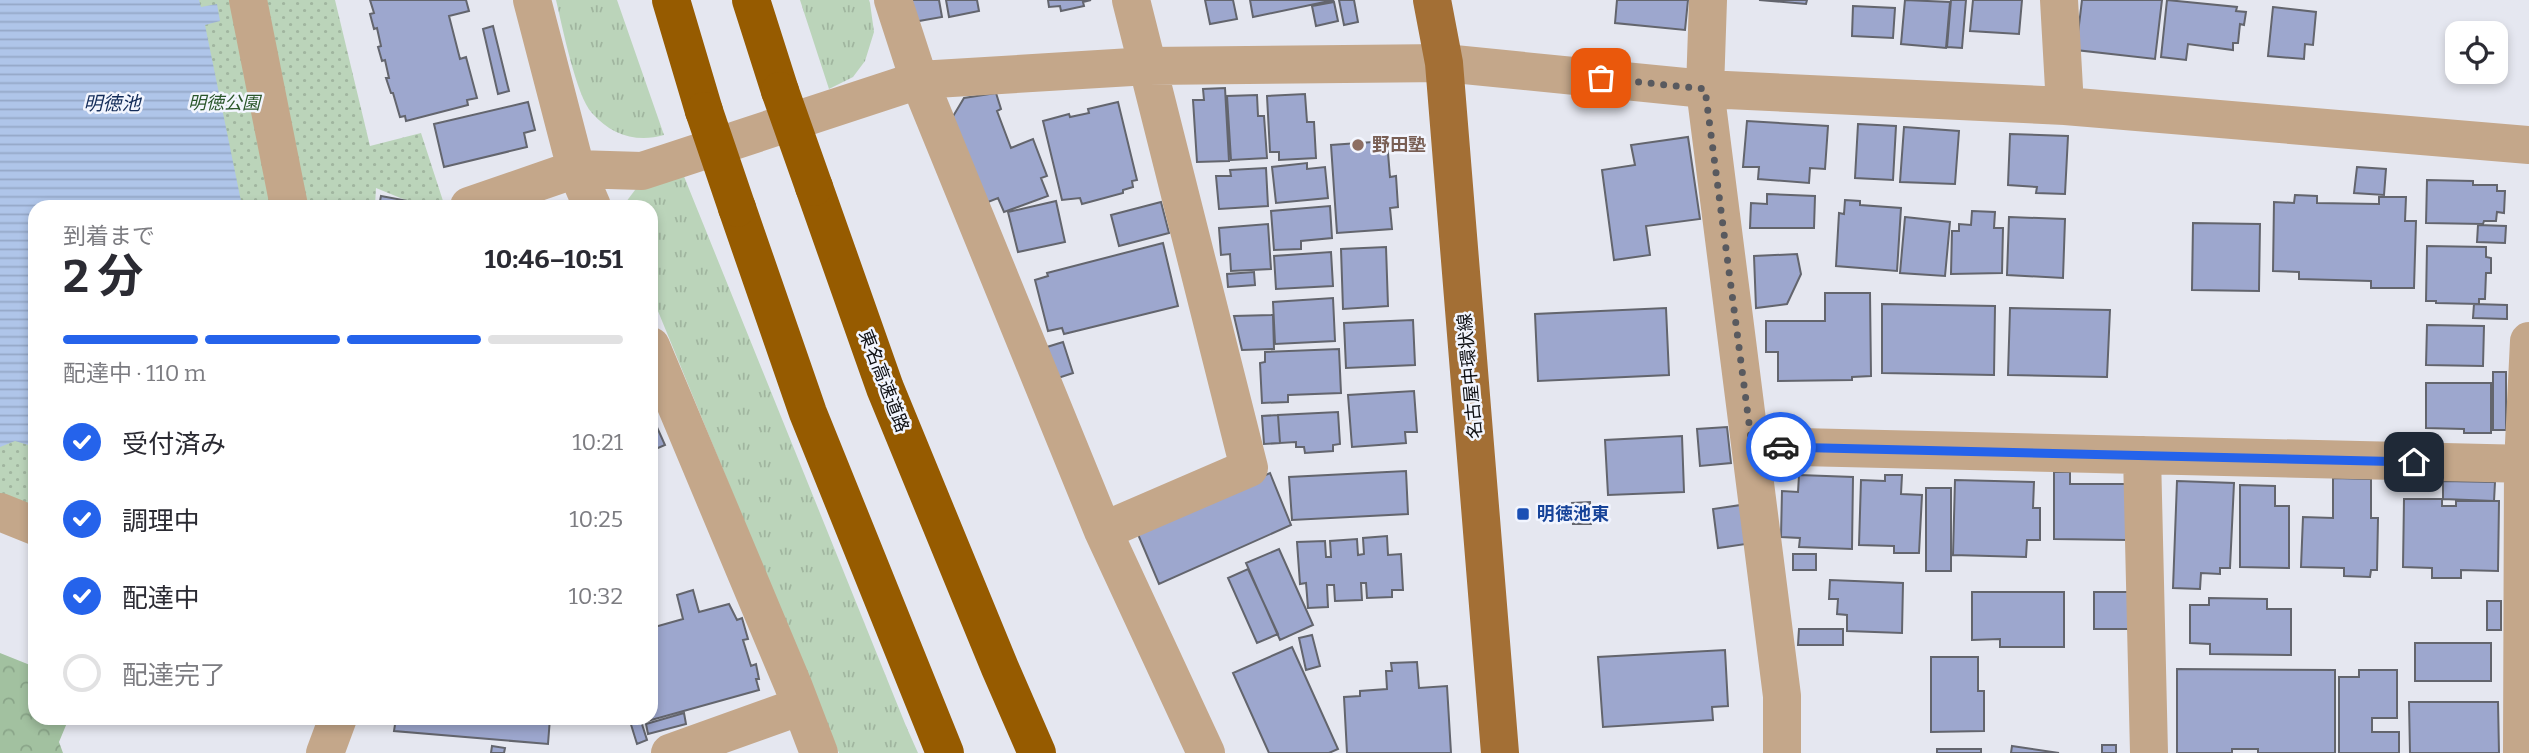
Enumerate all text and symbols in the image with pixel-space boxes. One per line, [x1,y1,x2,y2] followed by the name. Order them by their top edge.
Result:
[2445,21,2508,84] map controls
[2445,21,2508,84] button: locate
[1571,48,1631,108] pin
[1582,59,1620,97] icon: bag
[83,92,142,115] water label: 明徳池
[188,92,263,114] park label: 明徳公園
[1372,134,1426,156] place label: 野田塾
[1350,137,1366,153] marker: 野田塾
[63,222,155,250] text: 到着まで
[485,244,623,275] text: 10:46–10:51
[63,249,143,304] text: 2 分
[1454,312,1486,440] street label: 名古屋中環状線
[854,327,914,435] street label: 東名高速道路
[63,359,206,387] text: 配達中 · 110 m
[1746,412,1816,482] courier
[63,423,101,461] icon: check
[572,428,623,456] text: 10:21
[1762,428,1800,466] icon: car
[122,429,226,460] text: 受付済み
[2384,432,2444,492] pin
[2395,443,2433,481] icon: home
[63,500,101,538] icon: check
[1537,503,1609,525] place label: 明徳池東
[569,505,623,533] text: 10:25
[122,506,200,537] text: 調理中
[1515,506,1531,522] marker: 明徳池東
[63,577,101,615] icon: check
[568,582,623,610] text: 10:32
[122,583,200,614] text: 配達中
[122,660,226,691] text: 配達完了

